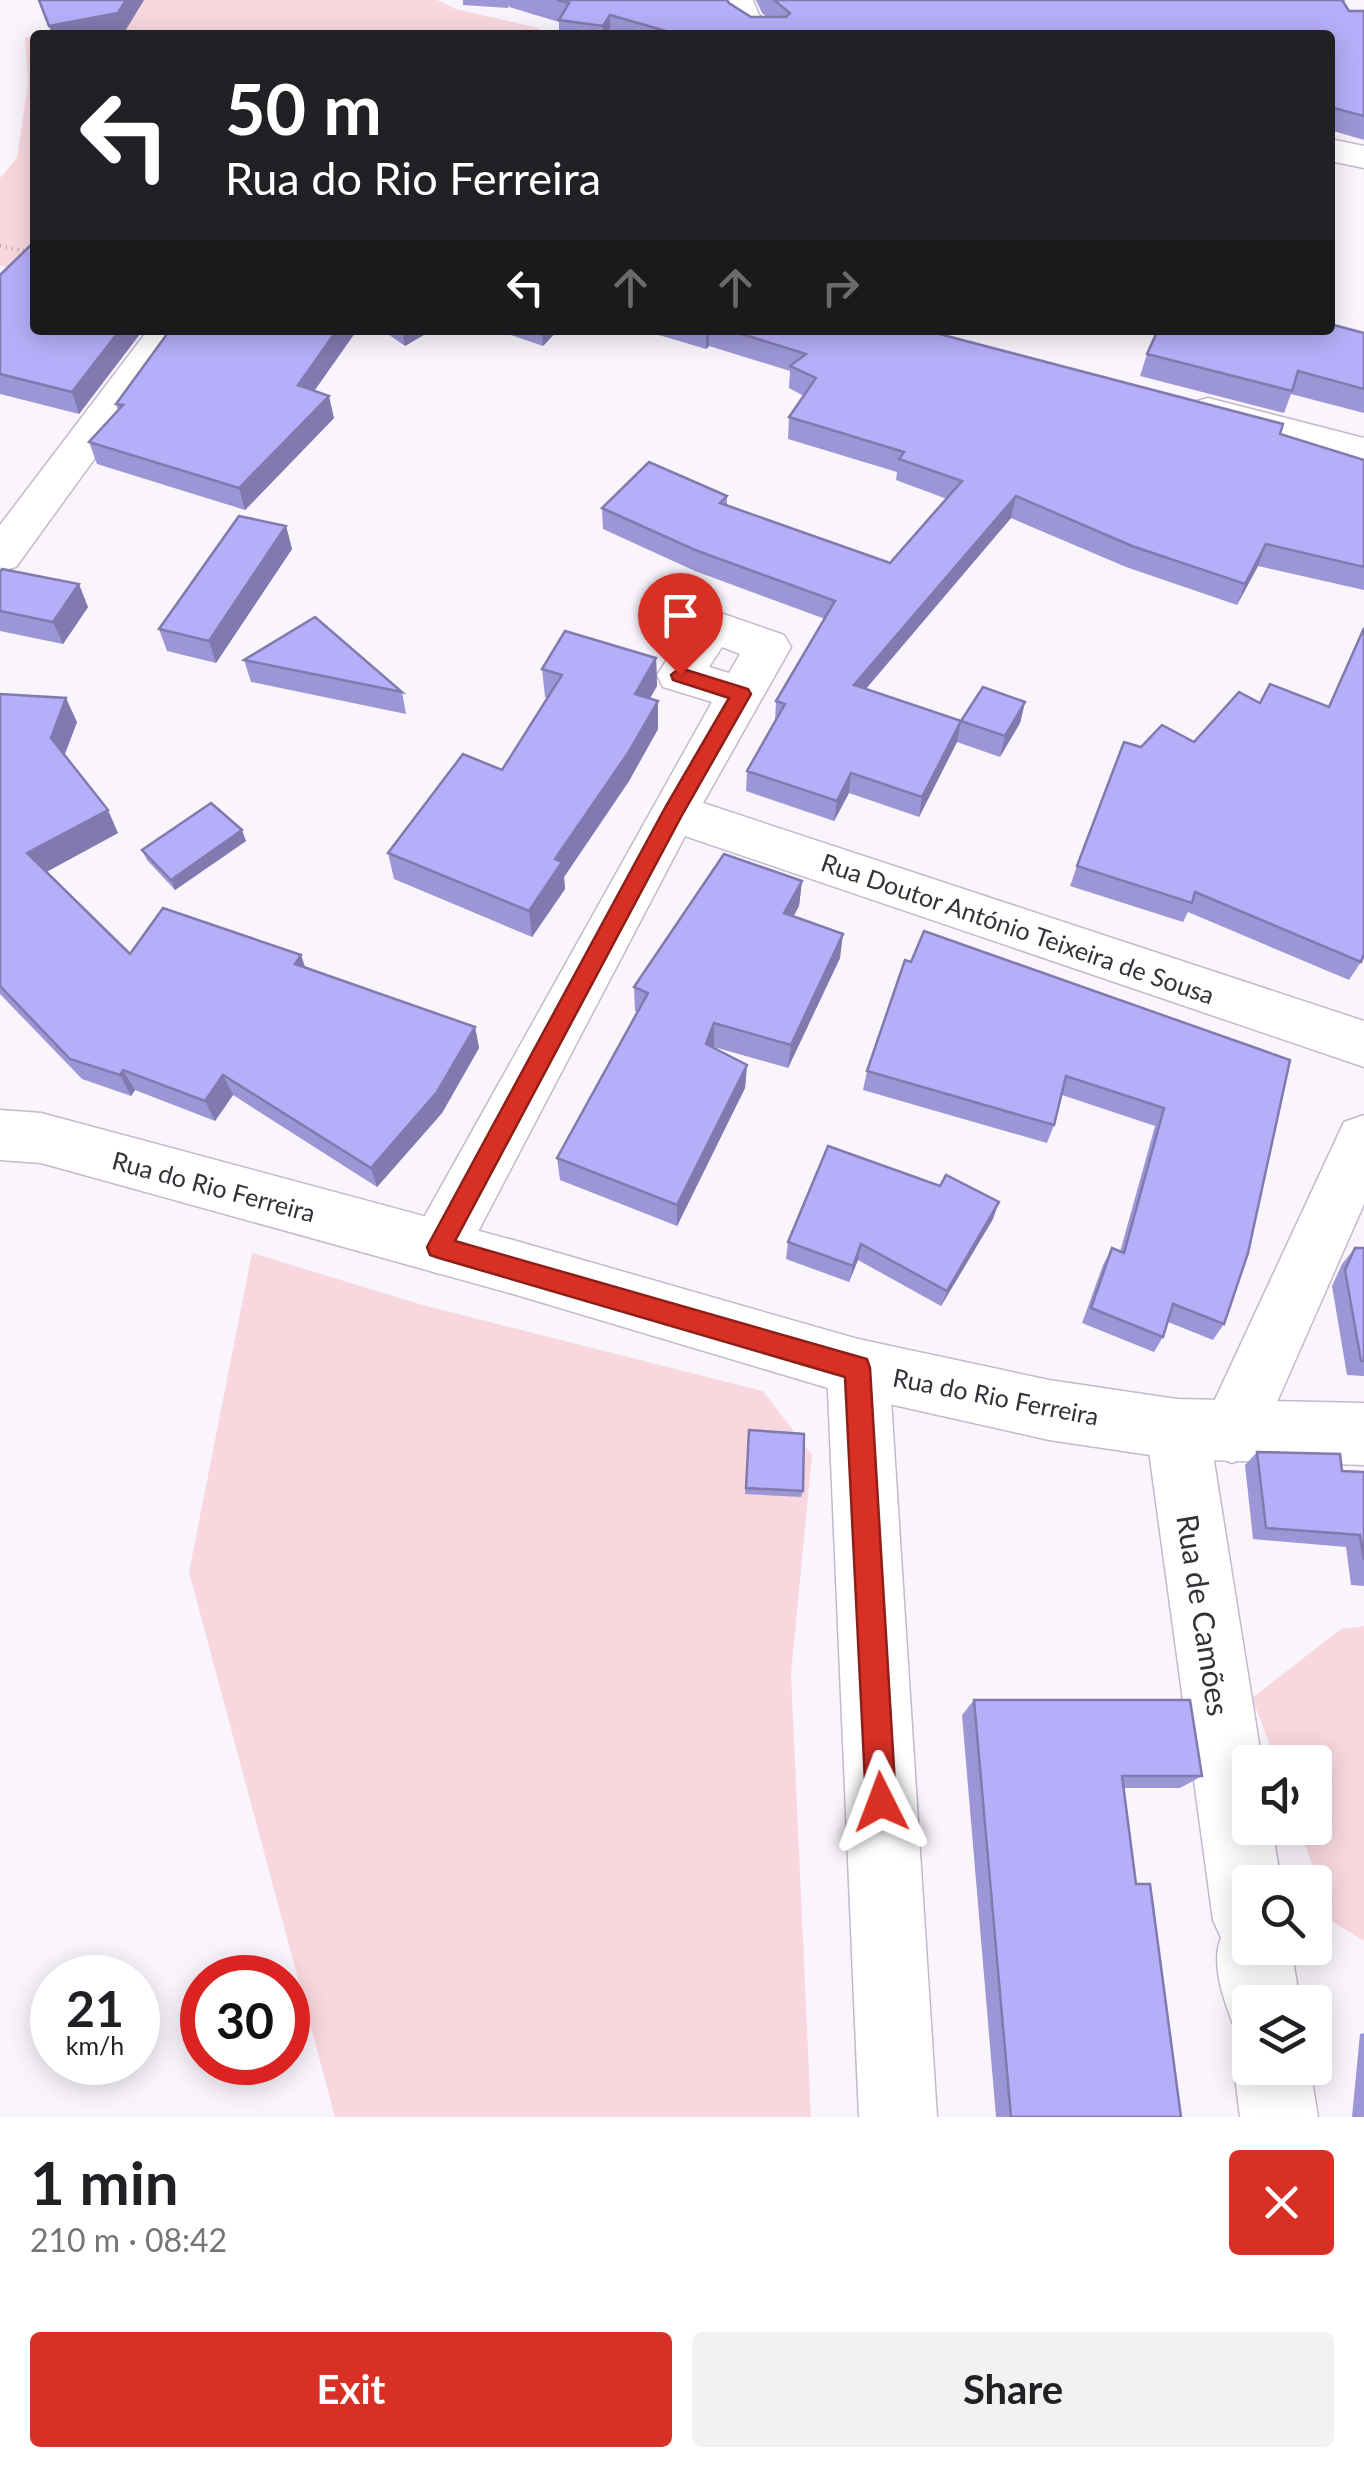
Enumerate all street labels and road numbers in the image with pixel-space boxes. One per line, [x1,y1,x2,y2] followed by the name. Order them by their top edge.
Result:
[818,846,1218,1010] street label: Rua Doutor António Teixeira de Sousa
[109,1144,319,1228] street label: Rua do Rio Ferreira
[891,1361,1101,1431] street label: Rua do Rio Ferreira
[1170,1512,1238,1718] street label: Rua de Camões

